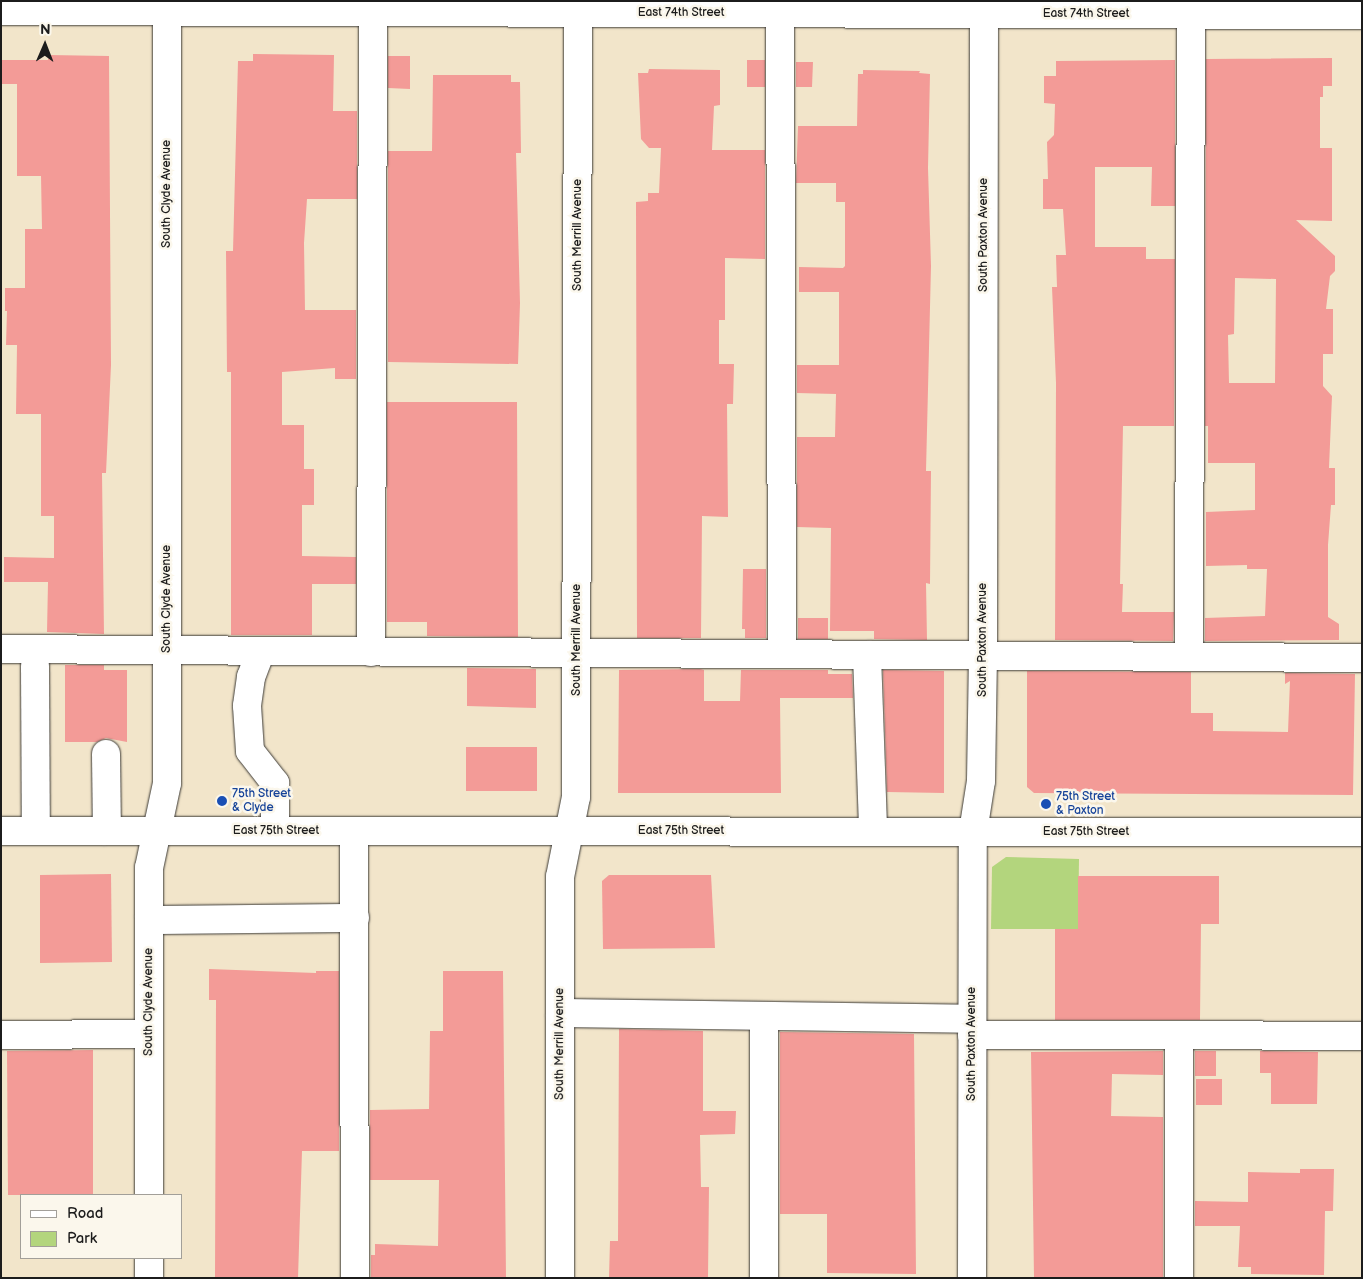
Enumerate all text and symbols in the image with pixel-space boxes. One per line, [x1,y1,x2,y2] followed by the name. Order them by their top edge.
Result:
[637,6,725,20] street label: East 74th Street
[1042,7,1130,21] street label: East 74th Street
[20,20,70,70] north arrow
[40,21,51,38] text: N
[160,140,174,248] street label: South Clyde Avenue
[977,178,991,292] street label: South Paxton Avenue
[571,179,585,291] street label: South Merrill Avenue
[160,545,174,653] street label: South Clyde Avenue
[976,583,990,697] street label: South Paxton Avenue
[570,584,584,696] street label: South Merrill Avenue
[232,787,291,815] place label: 75th Street & Clyde
[1056,790,1115,818] place label: 75th Street & Paxton
[216,795,228,807] marker: 75th Street & Clyde
[1040,798,1052,810] marker: 75th Street & Paxton
[233,824,319,838] street label: East 75th Street
[638,824,724,838] street label: East 75th Street
[1043,825,1129,839] street label: East 75th Street
[142,948,156,1056] street label: South Clyde Avenue
[965,987,979,1101] street label: South Paxton Avenue
[553,988,567,1100] street label: South Merrill Avenue
[20,1194,182,1259] legend
[67,1204,103,1223] text: Road
[67,1229,97,1248] text: Park

